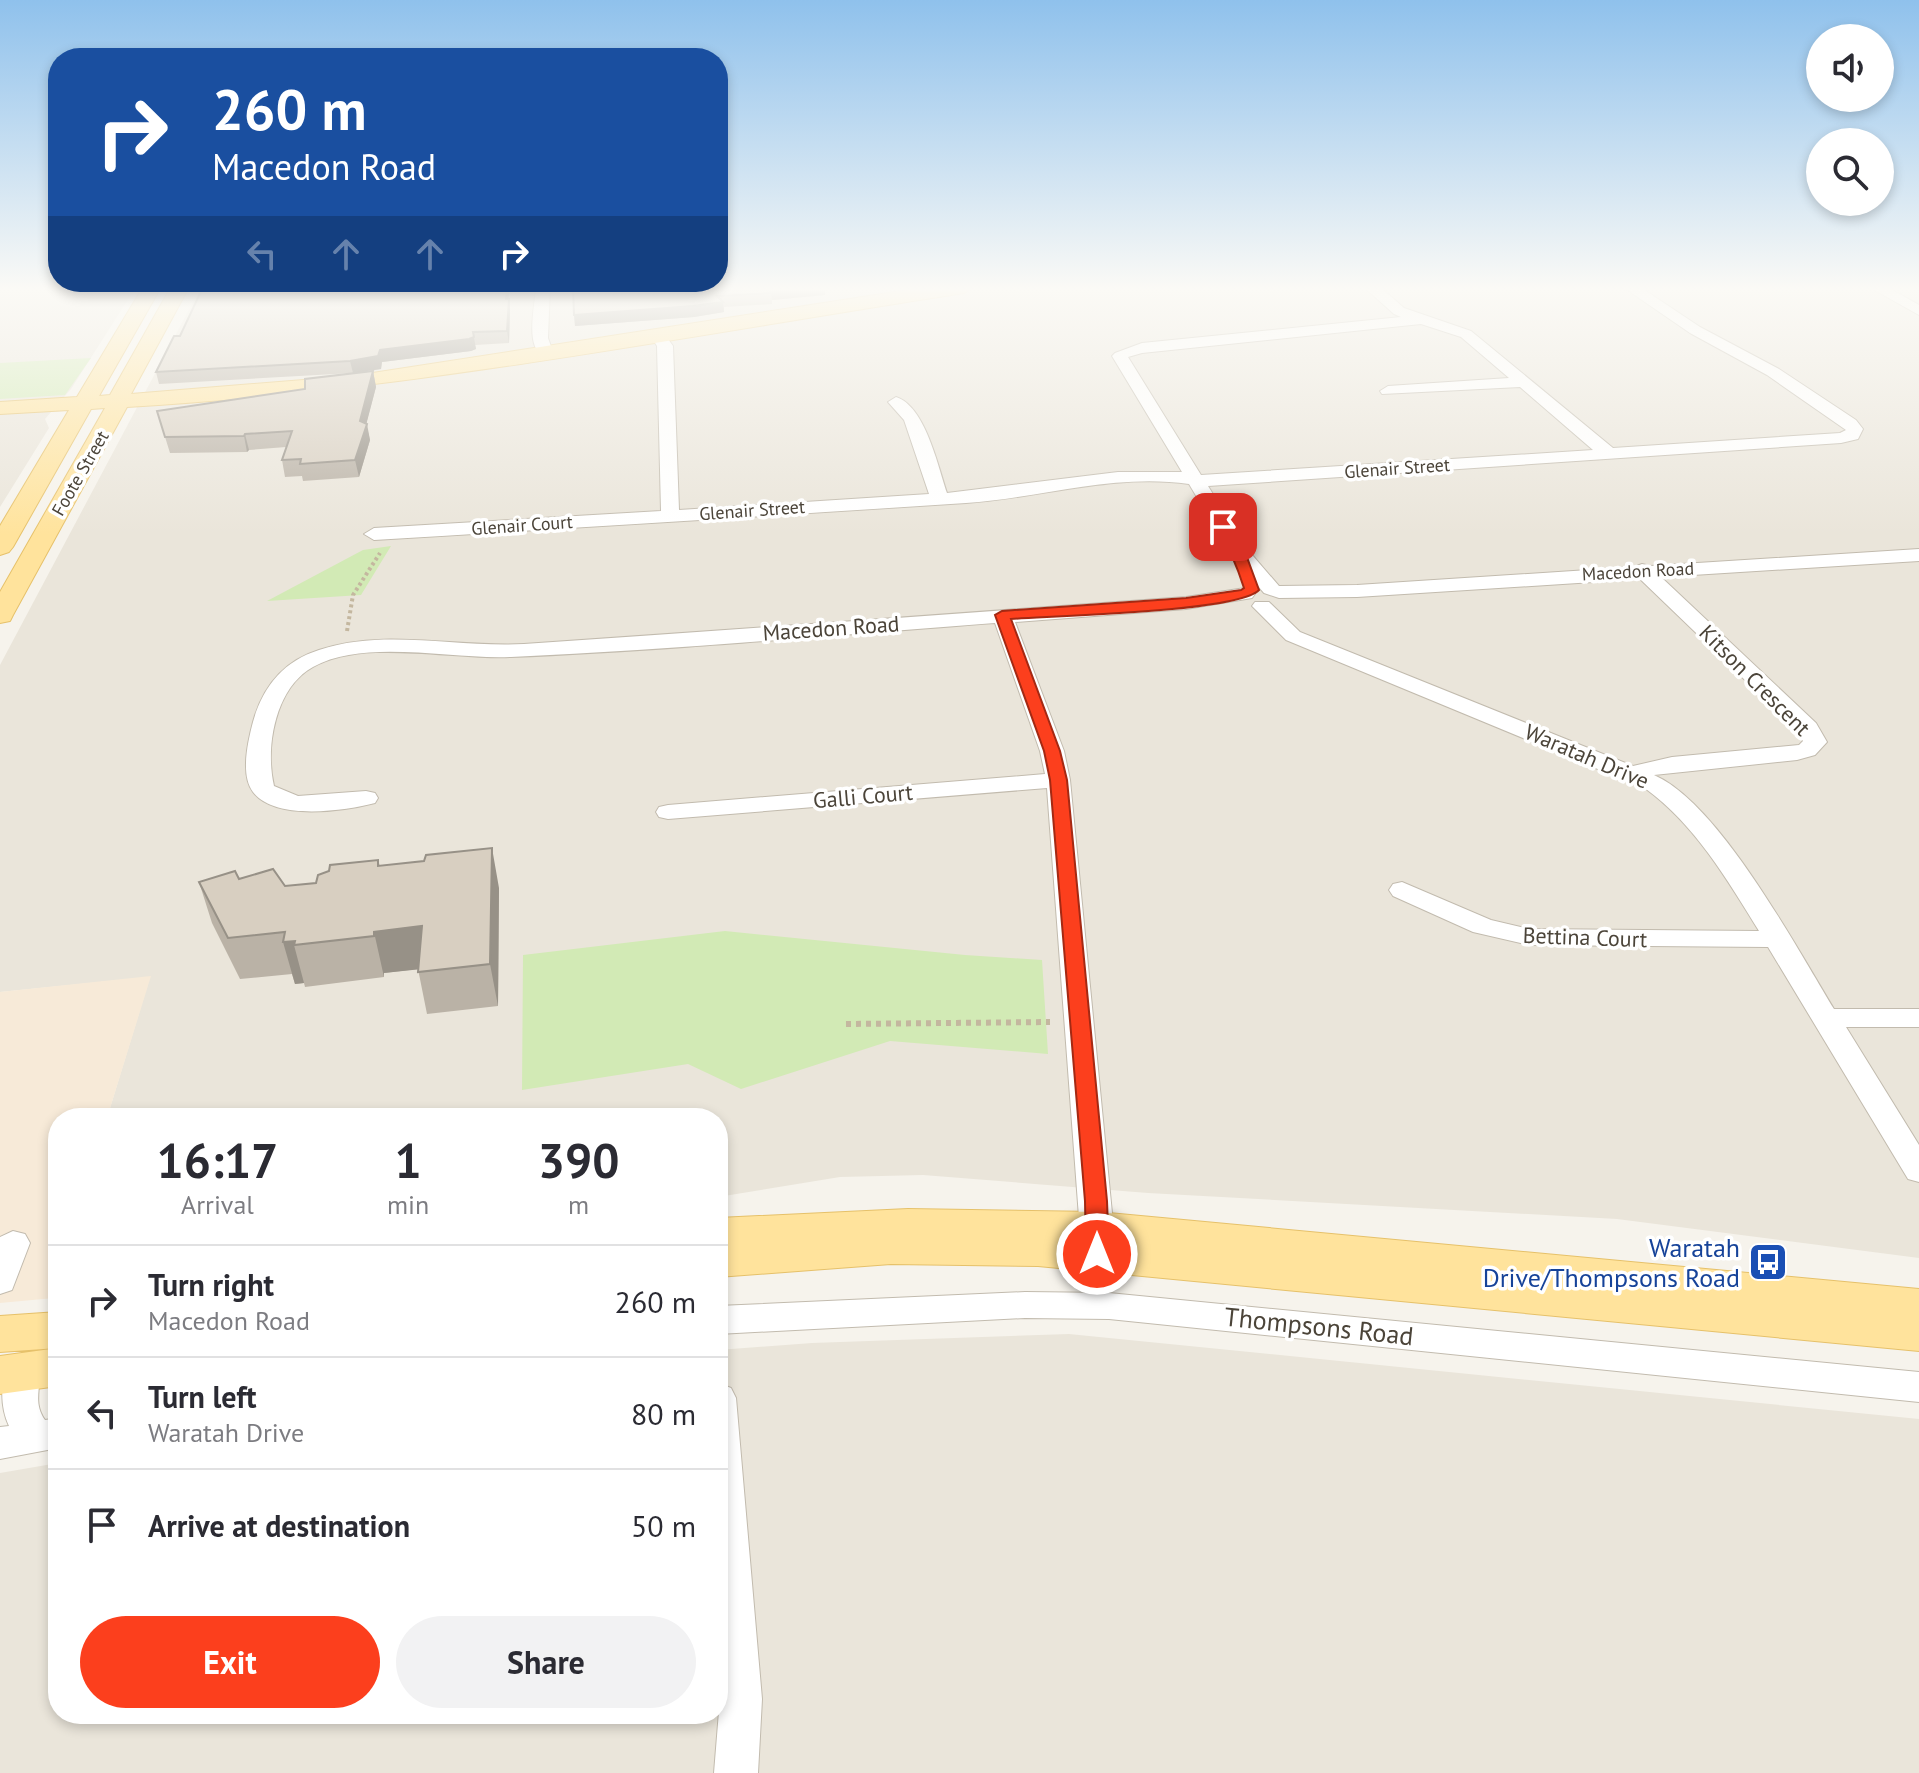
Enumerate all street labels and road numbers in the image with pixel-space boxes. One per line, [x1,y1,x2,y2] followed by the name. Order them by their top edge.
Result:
[46,426,114,520] street label: Foote Street
[1343,453,1451,483] street label: Glenair Street
[698,495,806,525] street label: Glenair Street
[470,510,574,540] street label: Glenair Court
[1581,557,1695,585] street label: Macedon Road
[762,609,900,647] street label: Macedon Road
[1694,619,1817,742] street label: Kitson Crescent
[1521,717,1653,795] street label: Waratah Drive
[812,778,915,814] street label: Galli Court
[1522,921,1648,953] street label: Bettina Court
[1223,1300,1415,1352] street label: Thompsons Road

